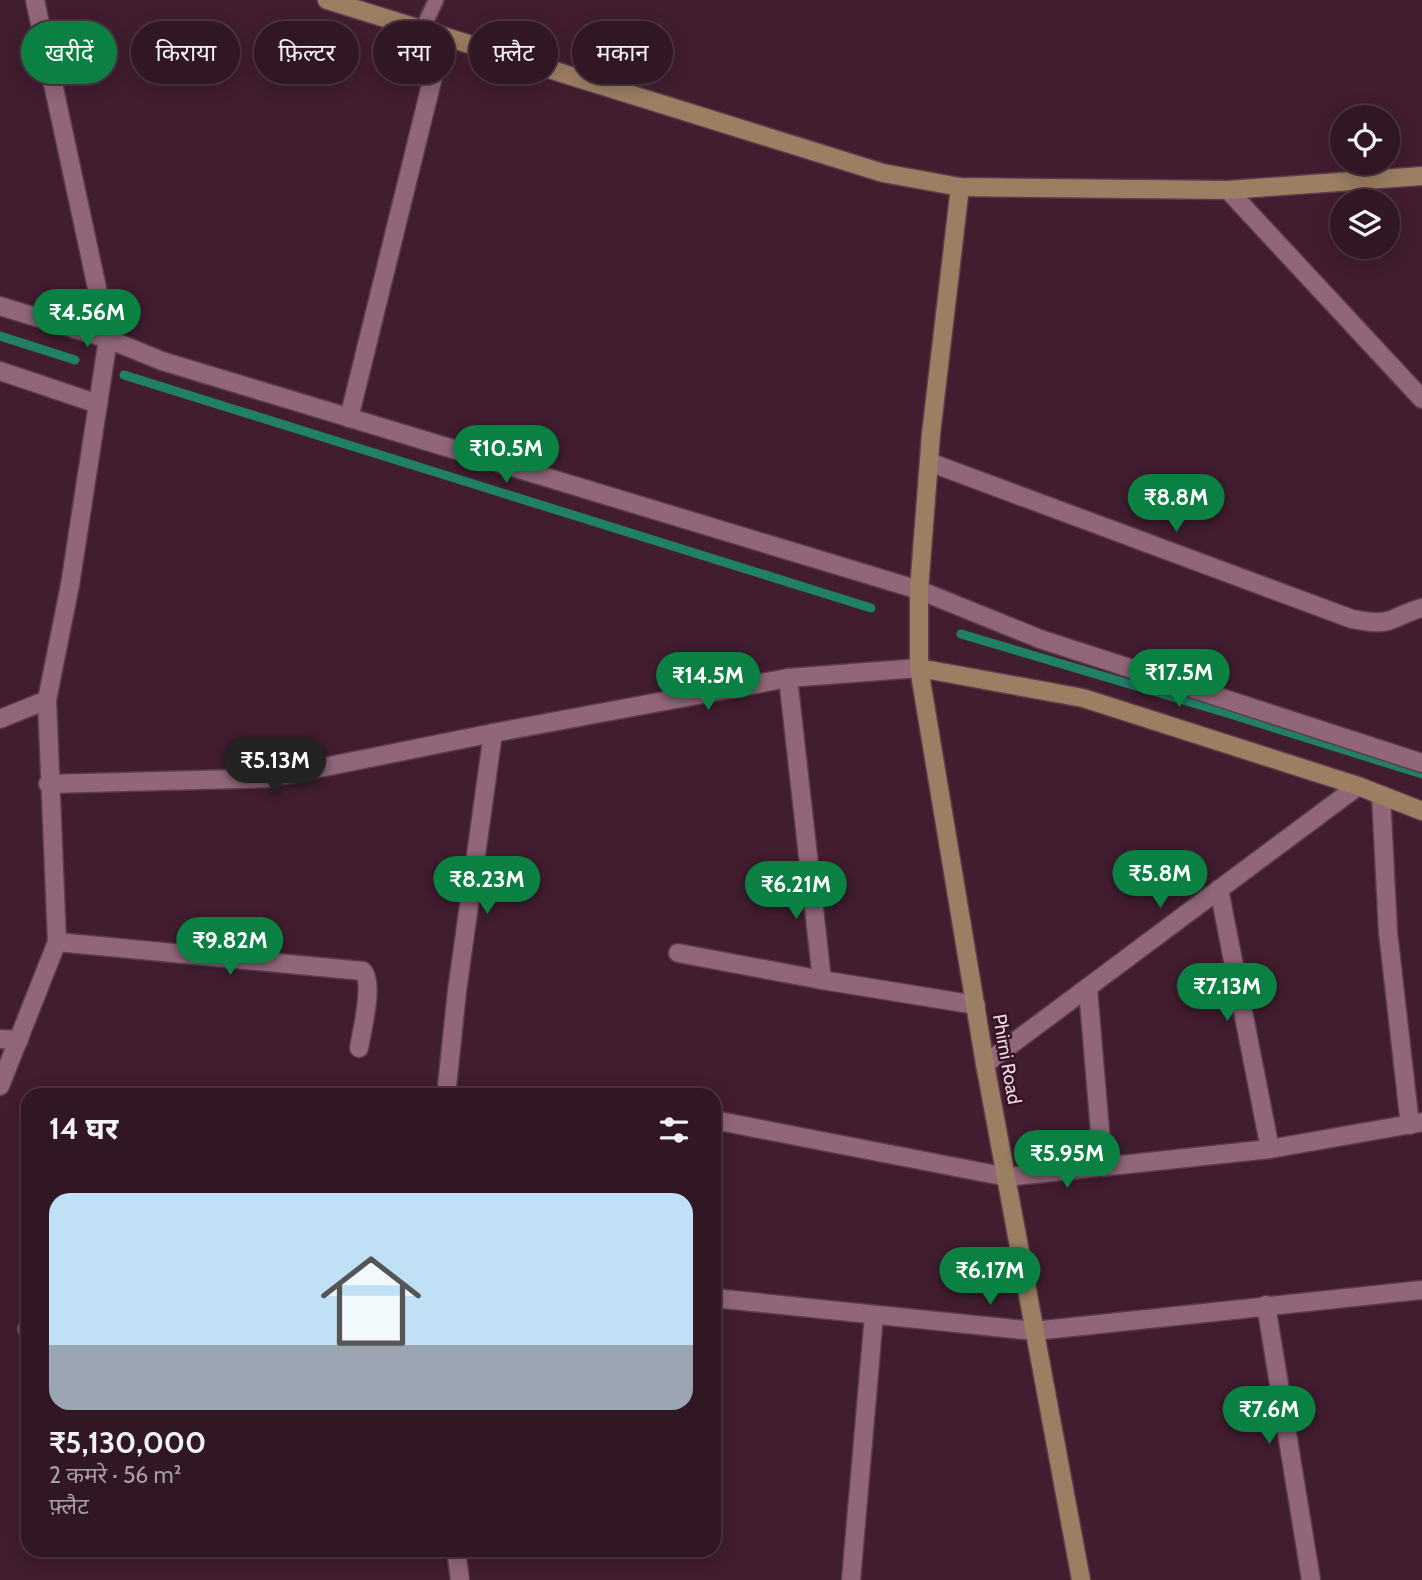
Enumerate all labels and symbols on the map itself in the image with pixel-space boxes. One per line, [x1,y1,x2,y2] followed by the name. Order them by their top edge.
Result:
[30,290,144,349] pin: ₹4.56M
[449,426,563,485] pin: ₹10.5M
[1127,475,1225,534] pin: ₹8.8M
[1122,650,1236,709] pin: ₹17.5M
[651,652,765,712] pin: ₹14.5M
[218,738,332,797] pin: ₹5.13M
[1111,850,1209,910] pin: ₹5.8M
[430,856,544,916] pin: ₹8.23M
[739,862,853,921] pin: ₹6.21M
[173,918,287,977] pin: ₹9.82M
[1170,964,1284,1023] pin: ₹7.13M
[988,1012,1026,1106] street label: Phirni Road
[1010,1130,1124,1190] pin: ₹5.95M
[933,1248,1047,1307] pin: ₹6.17M
[1220,1386,1318,1446] pin: ₹7.6M

